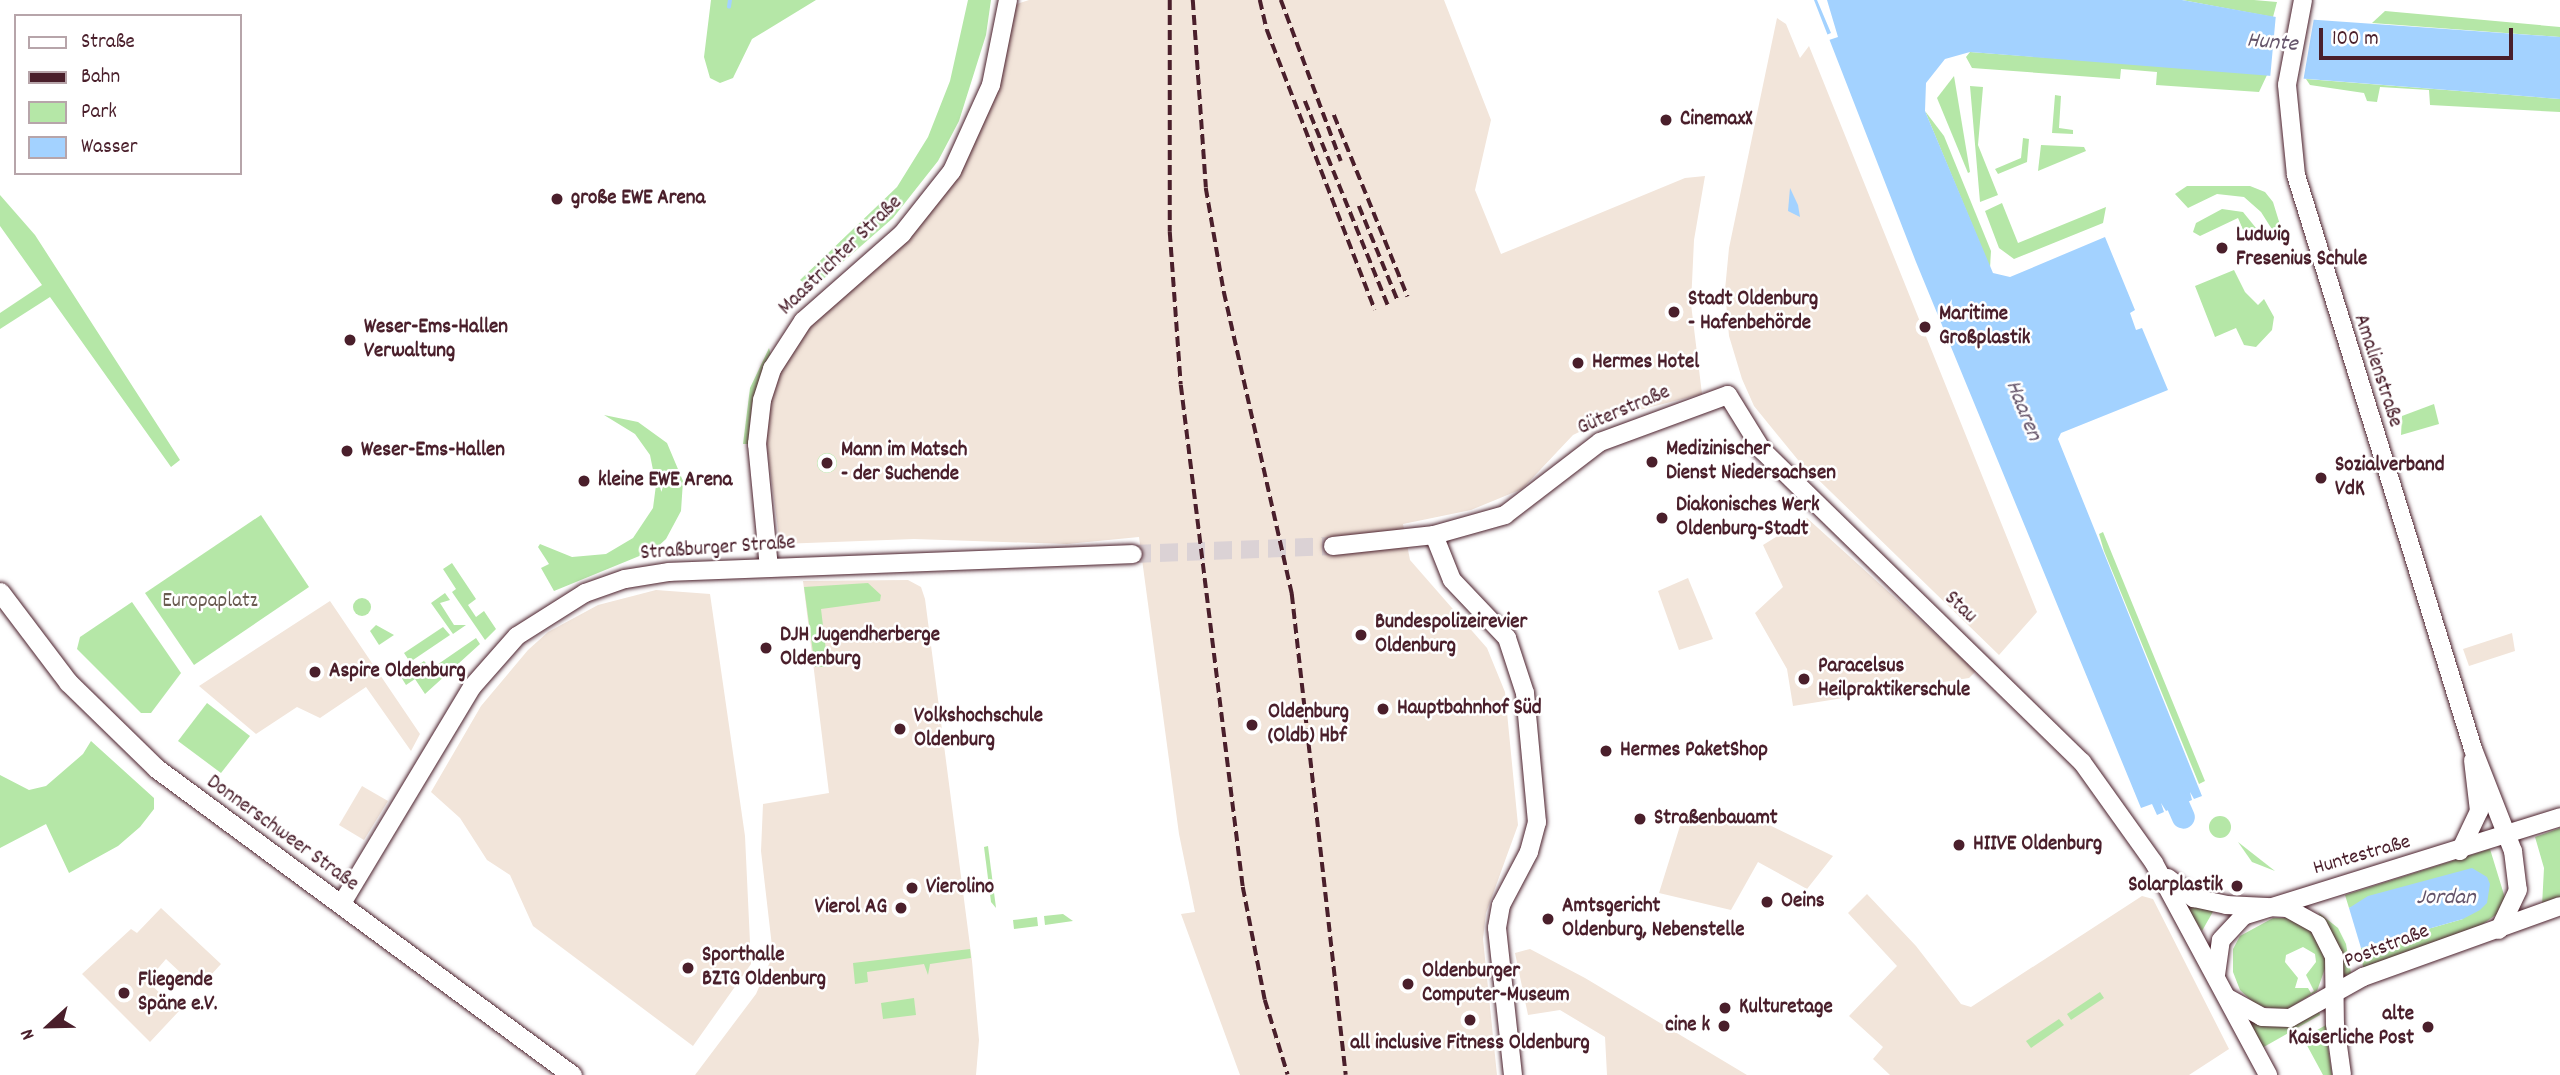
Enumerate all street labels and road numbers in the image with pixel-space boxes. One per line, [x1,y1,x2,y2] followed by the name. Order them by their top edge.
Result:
[774,191,908,321] street label: Maastrichter Straße
[2347,311,2407,431] street label: Amalienstraße
[1574,380,1674,442] street label: Güterstraße
[640,531,796,567] street label: Straßburger Straße
[1938,587,1982,629] street label: Stau
[201,770,363,898] street label: Donnerschweer Straße
[2310,830,2414,882] street label: Huntestraße
[2341,919,2433,975] street label: Poststraße

